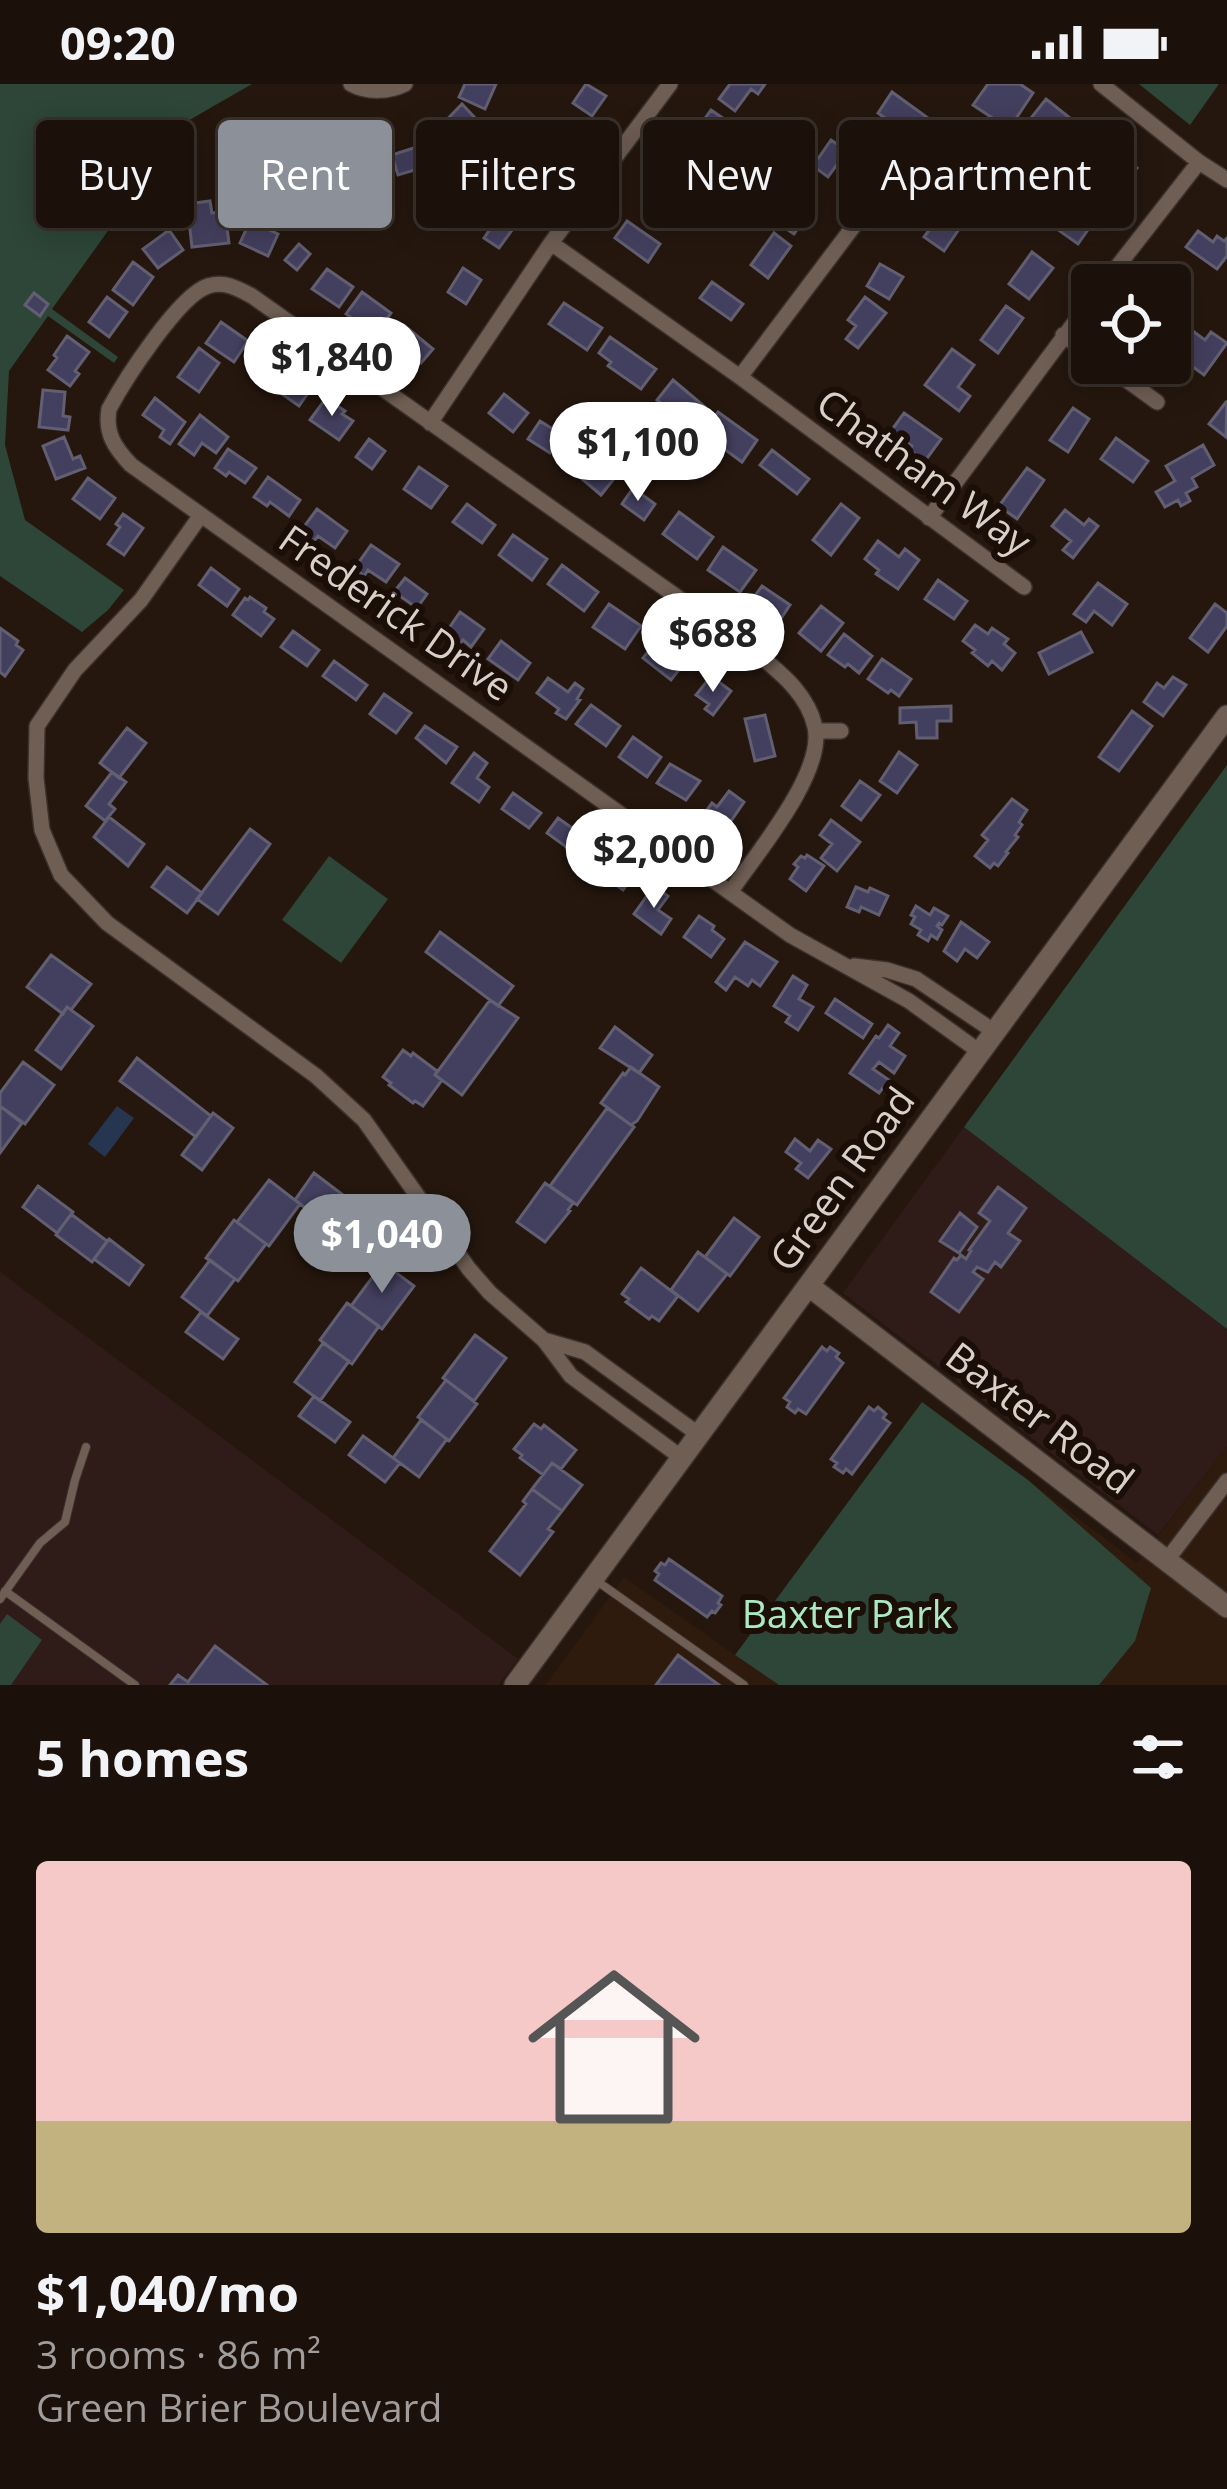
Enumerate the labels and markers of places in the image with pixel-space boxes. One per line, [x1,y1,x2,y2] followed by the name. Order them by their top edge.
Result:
[234,317,430,419] pin: $1,840
[540,402,736,504] pin: $1,100
[642,593,784,695] pin: $688
[556,809,752,911] pin: $2,000
[284,1194,480,1296] pin: $1,040

